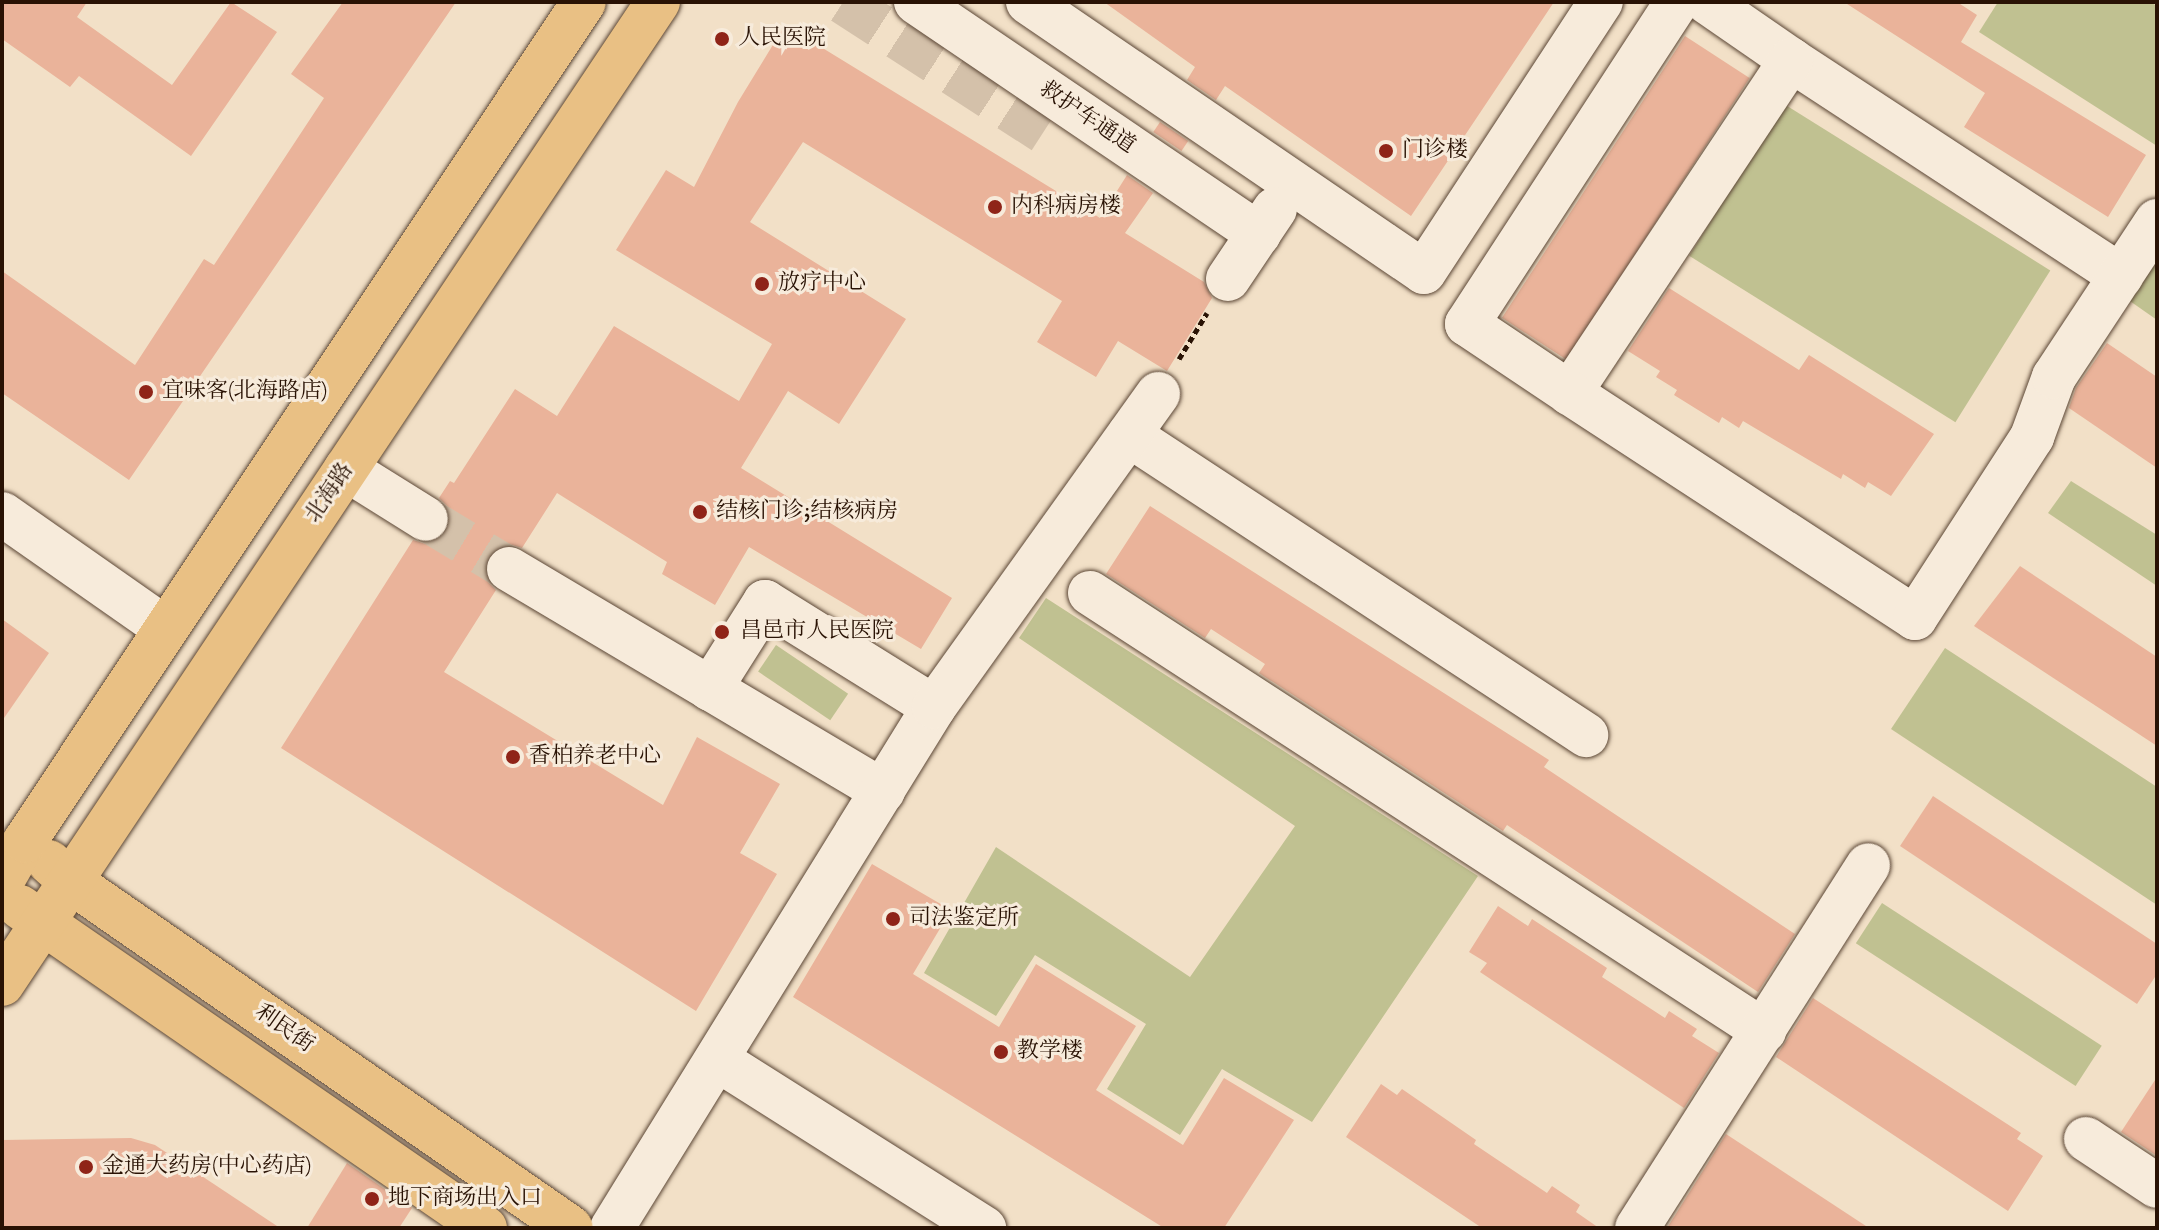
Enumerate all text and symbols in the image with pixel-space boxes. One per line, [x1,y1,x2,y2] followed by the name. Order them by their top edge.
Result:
[738,26,826,52] place label: 人民医院
[713,30,731,48] marker: 人民医院
[1034,76,1140,160] street label: 救护车通道
[1402,138,1468,164] place label: 门诊楼
[1377,142,1395,160] marker: 门诊楼
[1011,194,1121,220] place label: 内科病房楼
[986,198,1004,216] marker: 内科病房楼
[778,271,866,297] place label: 放疗中心
[753,275,771,293] marker: 放疗中心
[162,379,327,405] place label: 宜味客(北海路店)
[137,383,155,401] marker: 宜味客(北海路店)
[301,458,359,528] street label: 北海路
[716,499,898,525] place label: 结核门诊;结核病房
[691,503,709,521] marker: 结核门诊;结核病房
[740,619,894,645] place label: 昌邑市人民医院
[711,621,733,643] marker: 昌邑市人民医院
[529,744,661,770] place label: 香柏养老中心
[504,748,522,766] marker: 香柏养老中心
[909,906,1019,932] place label: 司法鉴定所
[884,910,902,928] marker: 司法鉴定所
[249,999,319,1059] street label: 利民街
[1017,1039,1083,1065] place label: 教学楼
[992,1043,1010,1061] marker: 教学楼
[102,1154,311,1180] place label: 金通大药房(中心药店)
[77,1158,95,1176] marker: 金通大药房(中心药店)
[388,1186,542,1212] place label: 地下商场出入口
[363,1190,381,1208] marker: 地下商场出入口

